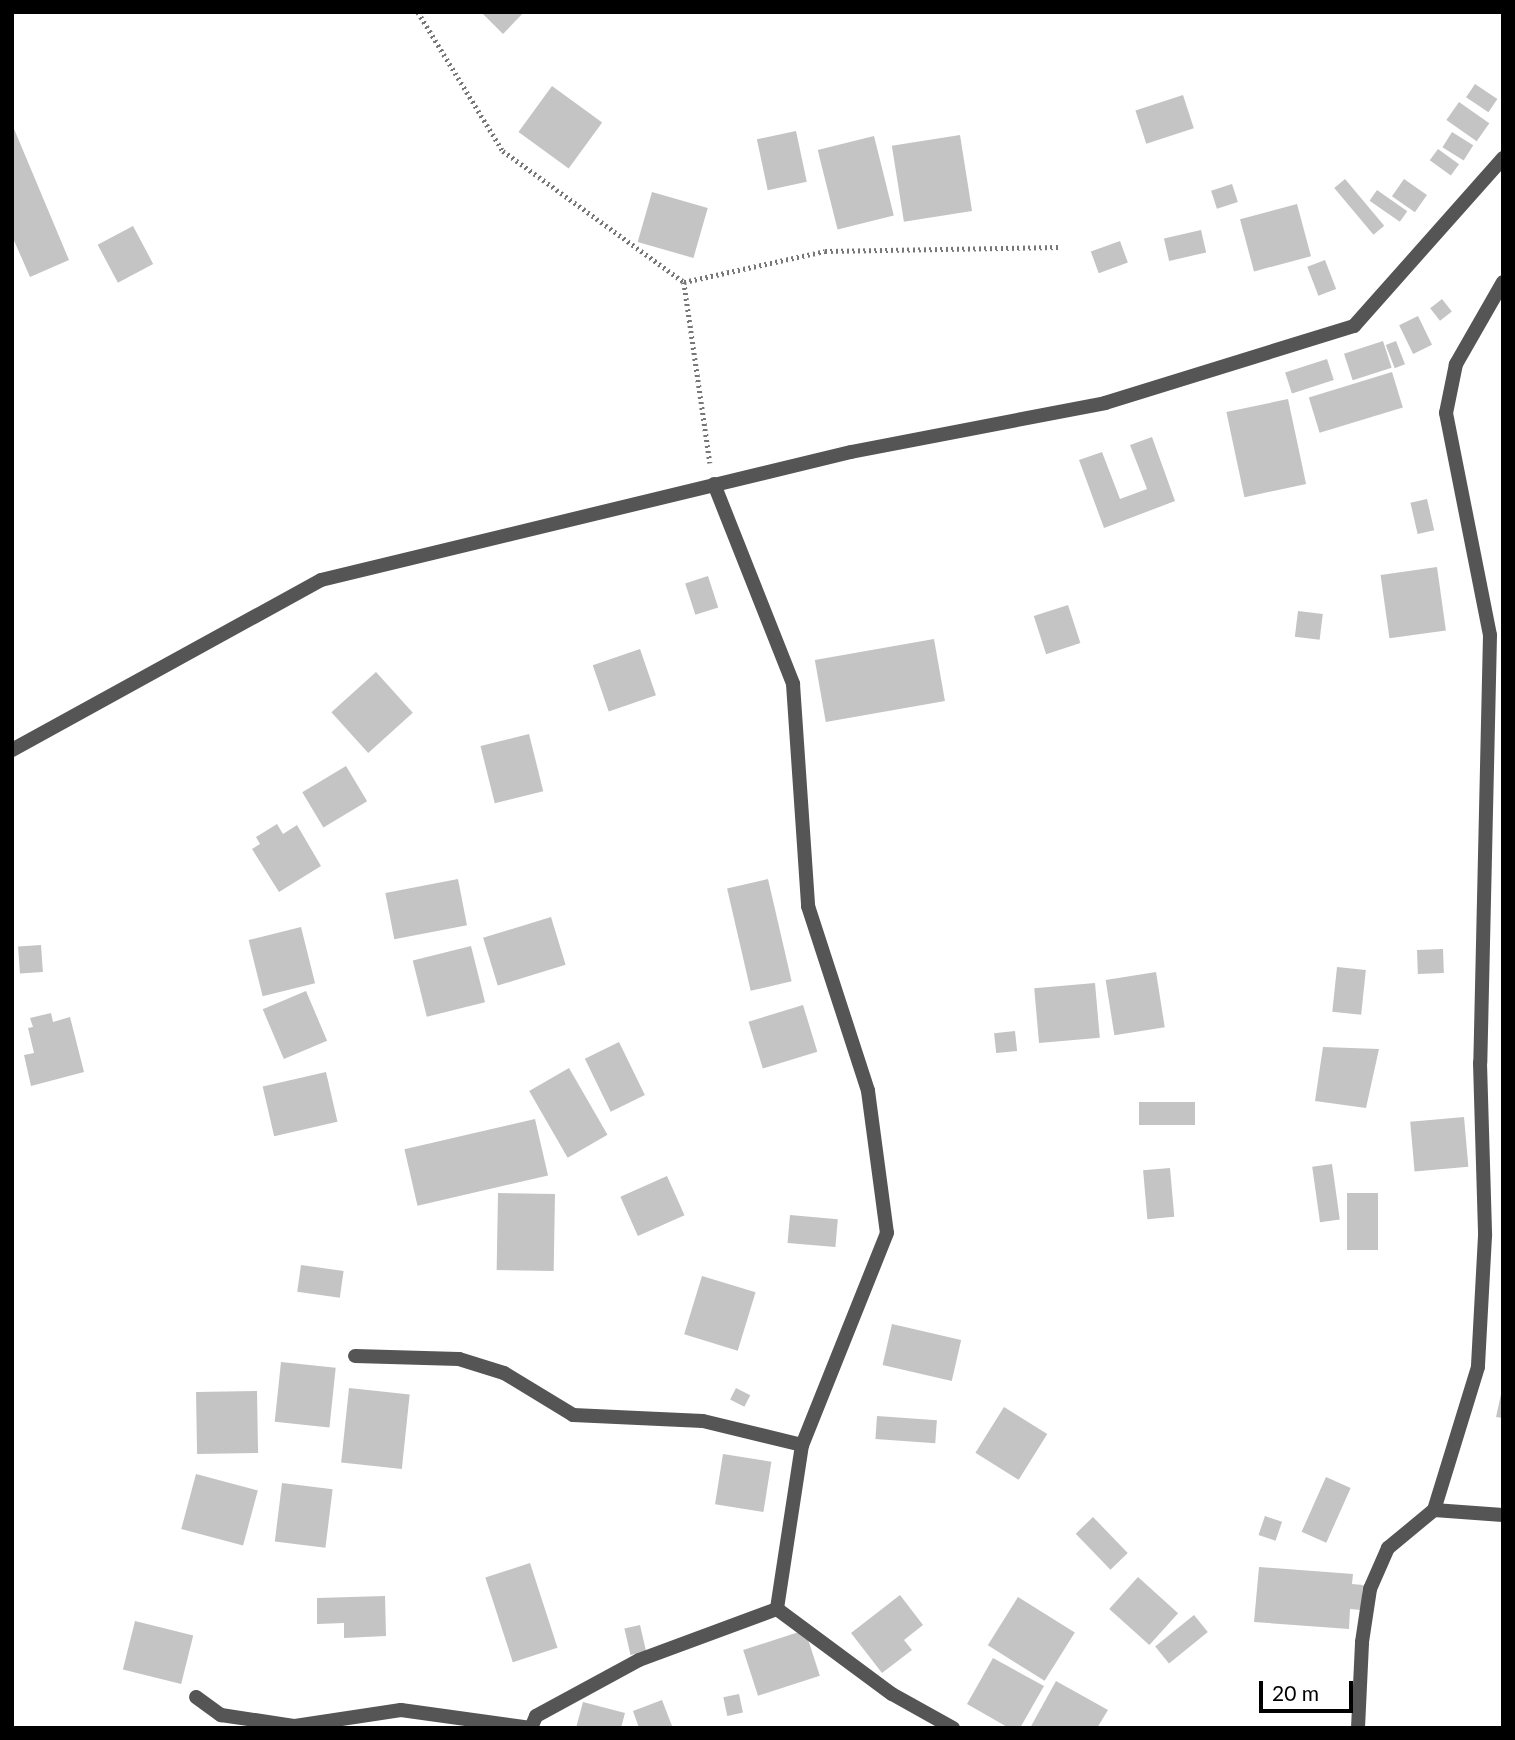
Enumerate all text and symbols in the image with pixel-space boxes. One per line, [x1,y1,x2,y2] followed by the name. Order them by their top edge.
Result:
[1263,1666,1358,1710] scale bar
[1272,1680,1319,1705] text: 20 m

